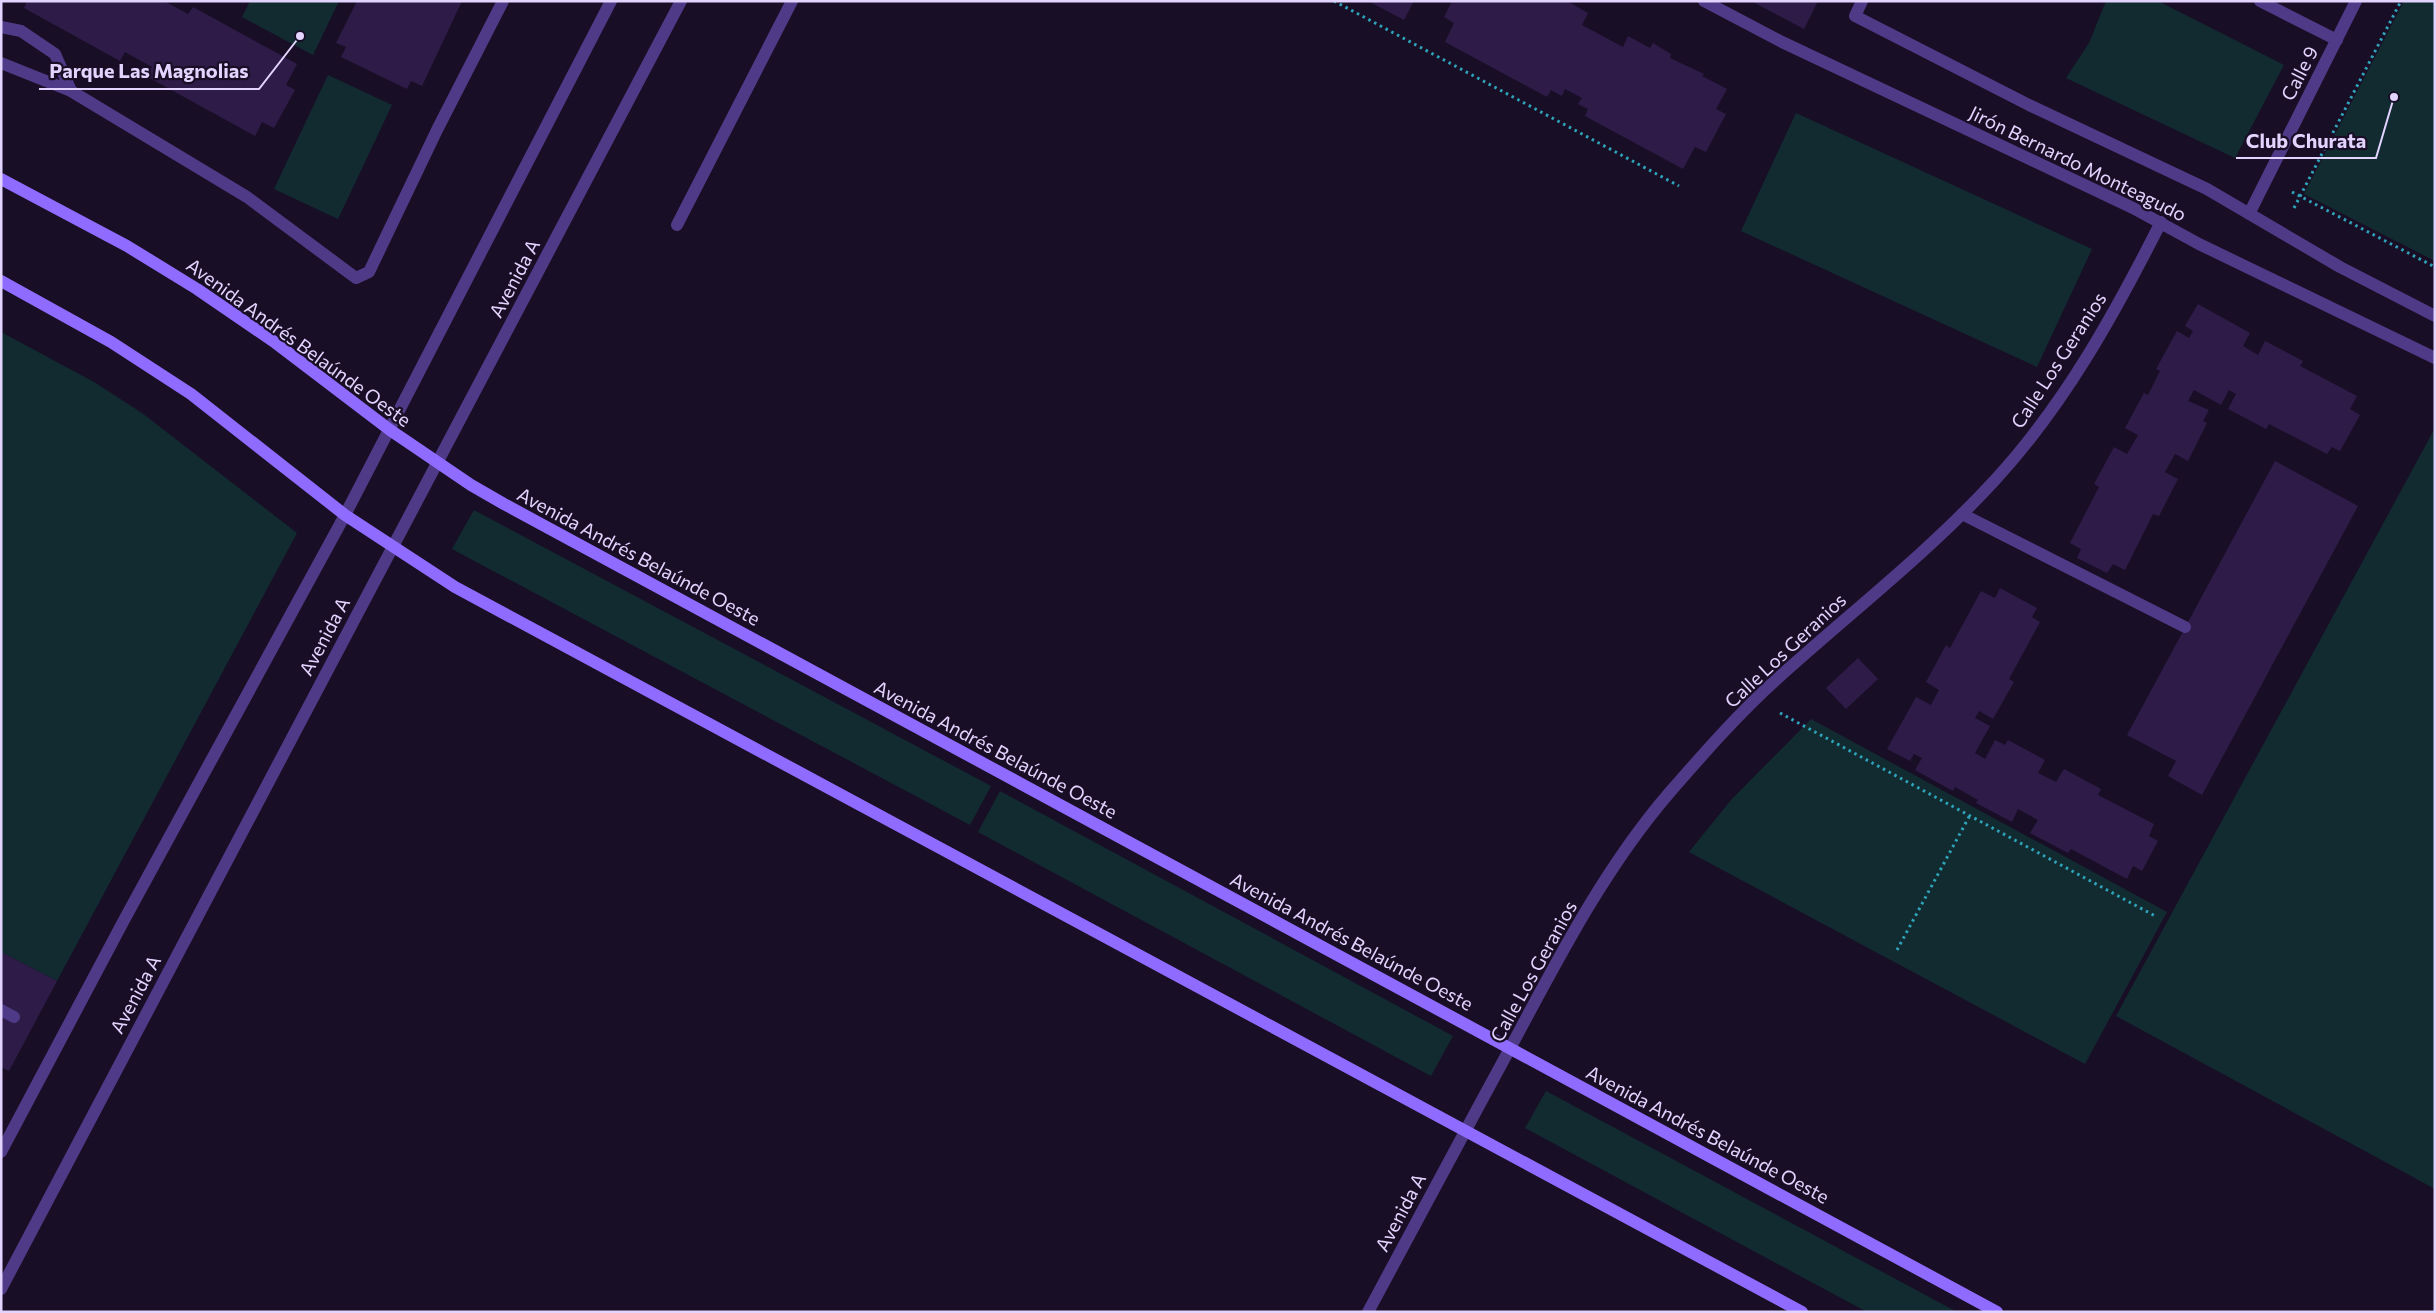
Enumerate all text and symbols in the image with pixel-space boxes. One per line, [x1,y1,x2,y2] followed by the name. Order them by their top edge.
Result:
[2276,42,2322,104] street label: Calle 9
[39,54,259,89] callout: Parque Las Magnolias
[49,58,249,82] text: Parque Las Magnolias
[1966,100,2190,226] street label: Jirón Bernardo Monteagudo
[2236,123,2376,158] callout: Club Churata
[2246,128,2366,152] text: Club Churata
[484,235,544,321] street label: Avenida A
[182,253,416,431] street label: Avenida Andrés Belaúnde Oeste
[2005,288,2111,432] street label: Calle Los Geranios
[514,482,764,630] street label: Avenida Andrés Belaúnde Oeste
[1720,588,1850,712] street label: Calle Los Geranios
[294,593,354,679] street label: Avenida A
[871,675,1121,823] street label: Avenida Andrés Belaúnde Oeste
[1227,867,1477,1015] street label: Avenida Andrés Belaúnde Oeste
[1485,897,1581,1045] street label: Calle Los Geranios
[105,951,165,1037] street label: Avenida A
[1583,1060,1833,1208] street label: Avenida Andrés Belaúnde Oeste
[1370,1169,1430,1255] street label: Avenida A

